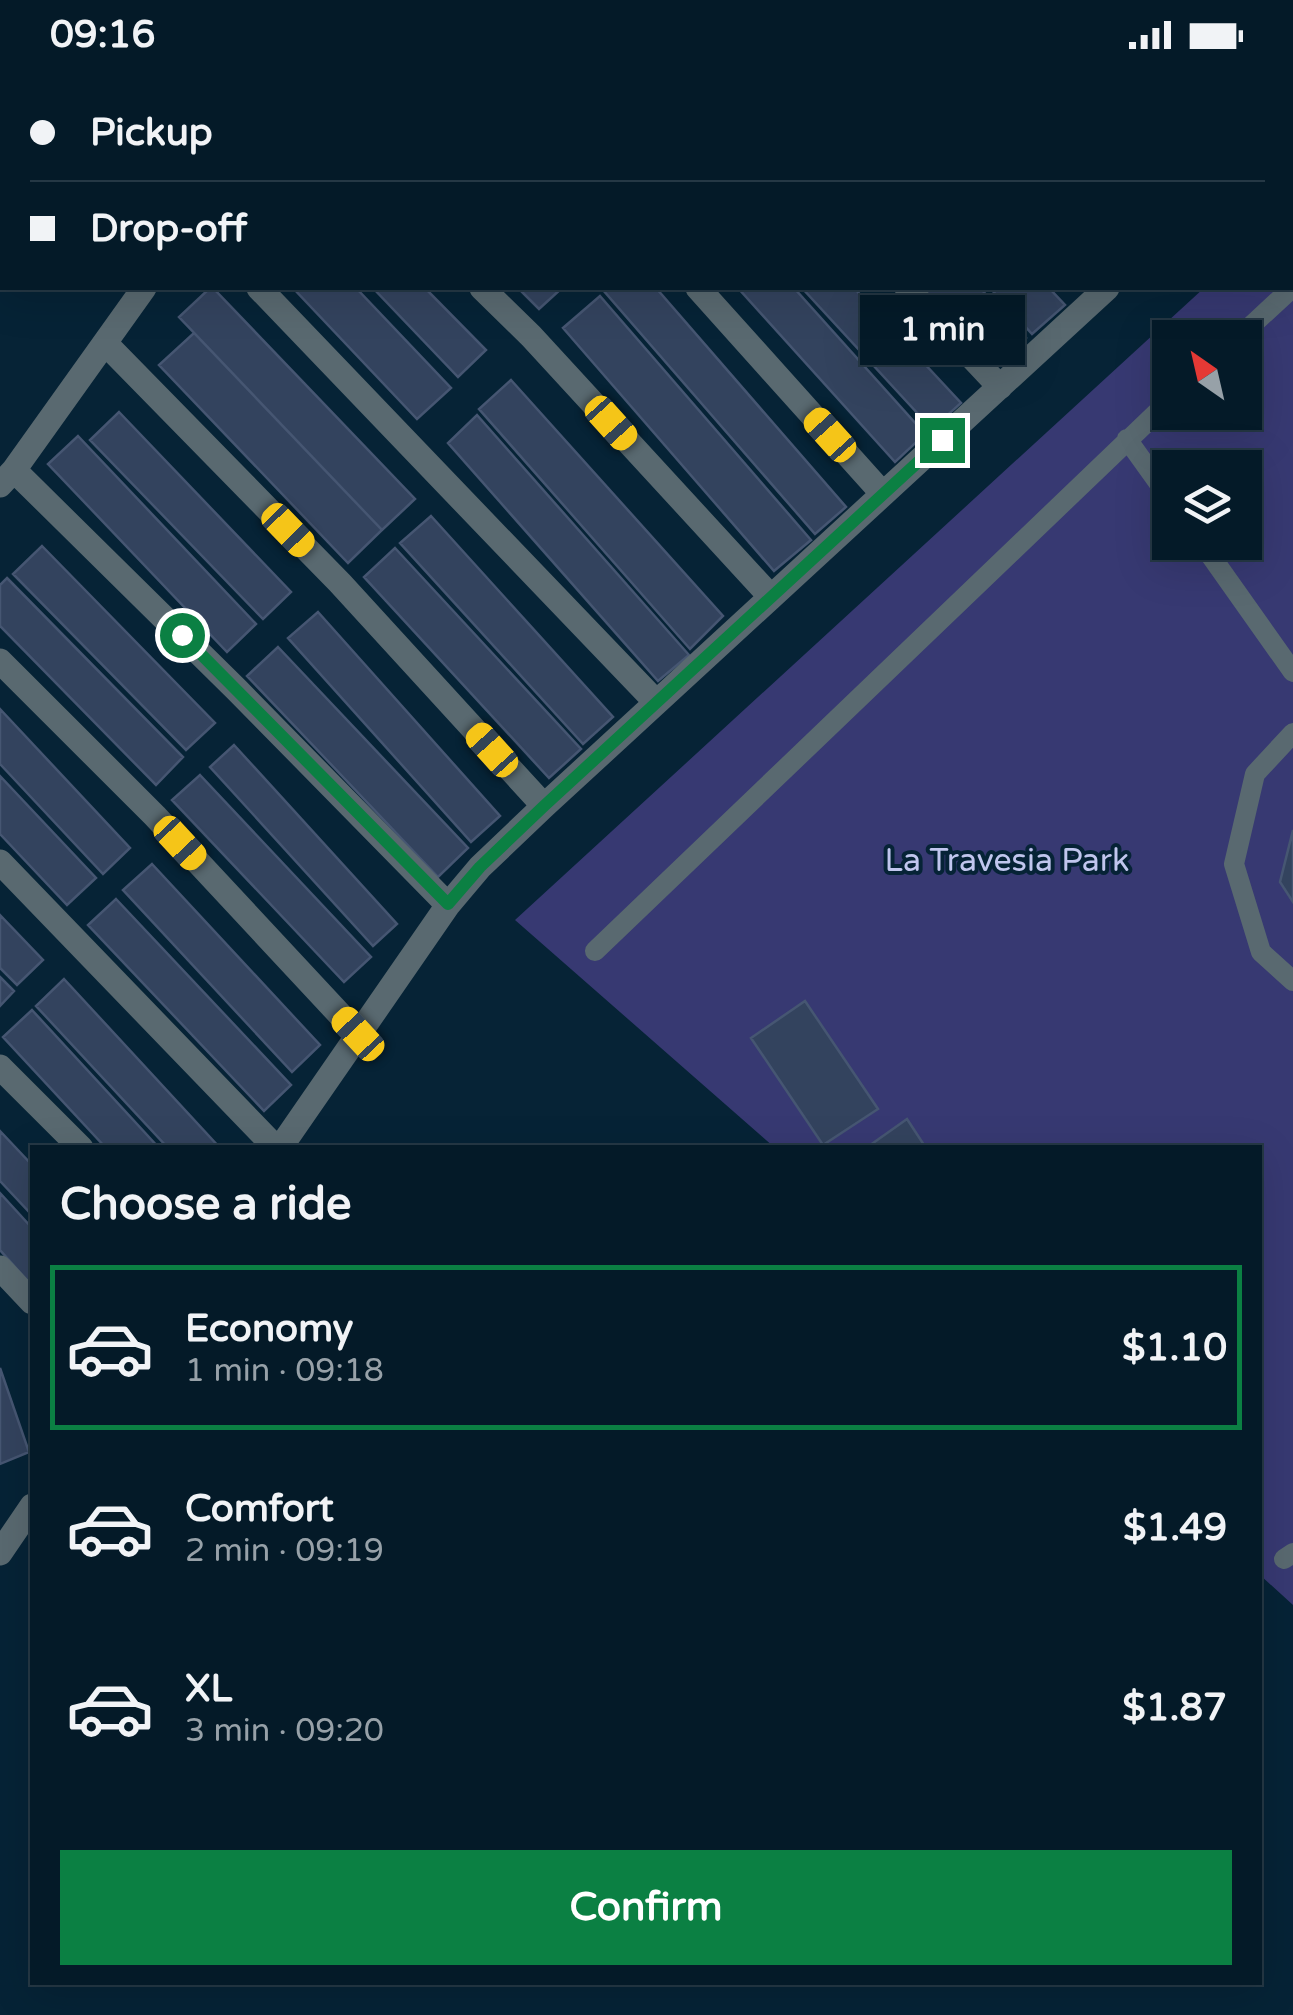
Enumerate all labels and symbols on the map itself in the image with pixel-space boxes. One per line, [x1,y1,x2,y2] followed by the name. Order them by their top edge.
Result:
[860,295,1024,365] callout: 1 min
[1152,320,1262,430] north arrow
[580,391,642,455] car
[799,403,861,467] car
[920,418,965,463] route end
[256,498,320,562] car
[160,613,205,658] route start
[461,718,523,782] car
[149,811,211,875] car
[884,842,1130,880] park label: La Travesia Park
[327,1002,389,1066] car

